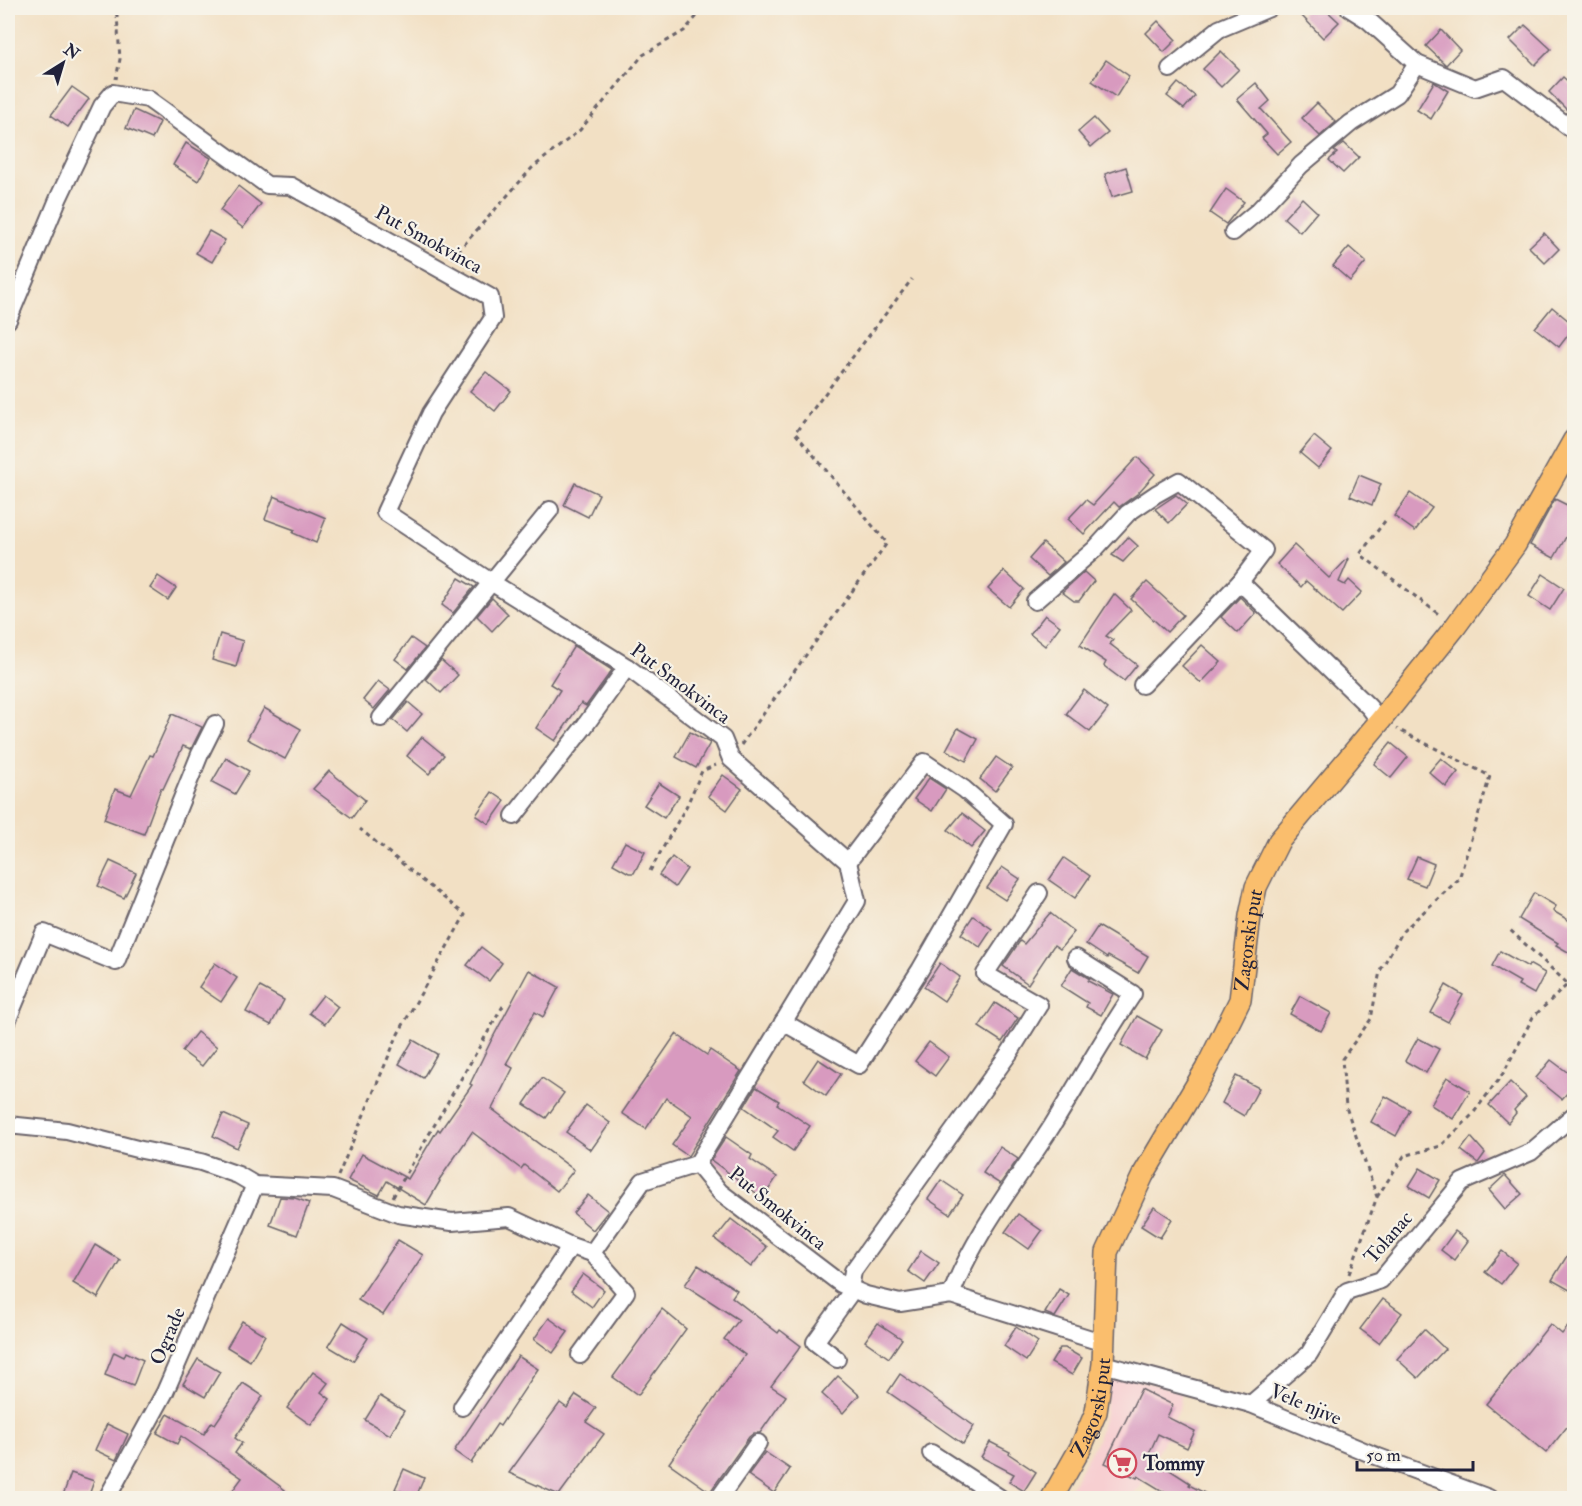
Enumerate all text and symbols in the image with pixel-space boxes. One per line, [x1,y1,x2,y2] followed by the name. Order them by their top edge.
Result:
[33,33,93,93] north arrow
[59,39,84,65] text: N
[371,200,487,280] street label: Put Smokvinca
[626,638,736,730] street label: Put Smokvinca
[1229,886,1268,993] street label: Zagorski put
[724,1161,832,1256] street label: Put Smokvinca
[1359,1206,1418,1269] street label: Tolanac
[144,1304,191,1369] street label: Ograde
[1066,1357,1116,1462] street label: Zagorski put
[1266,1378,1345,1431] street label: Vele njive
[1357,1434,1472,1472] scale bar
[1366,1444,1401,1467] text: 50 m
[1106,1447,1138,1479] supermarket icon: Tommy
[1142,1451,1206,1477] place label: Tommy

